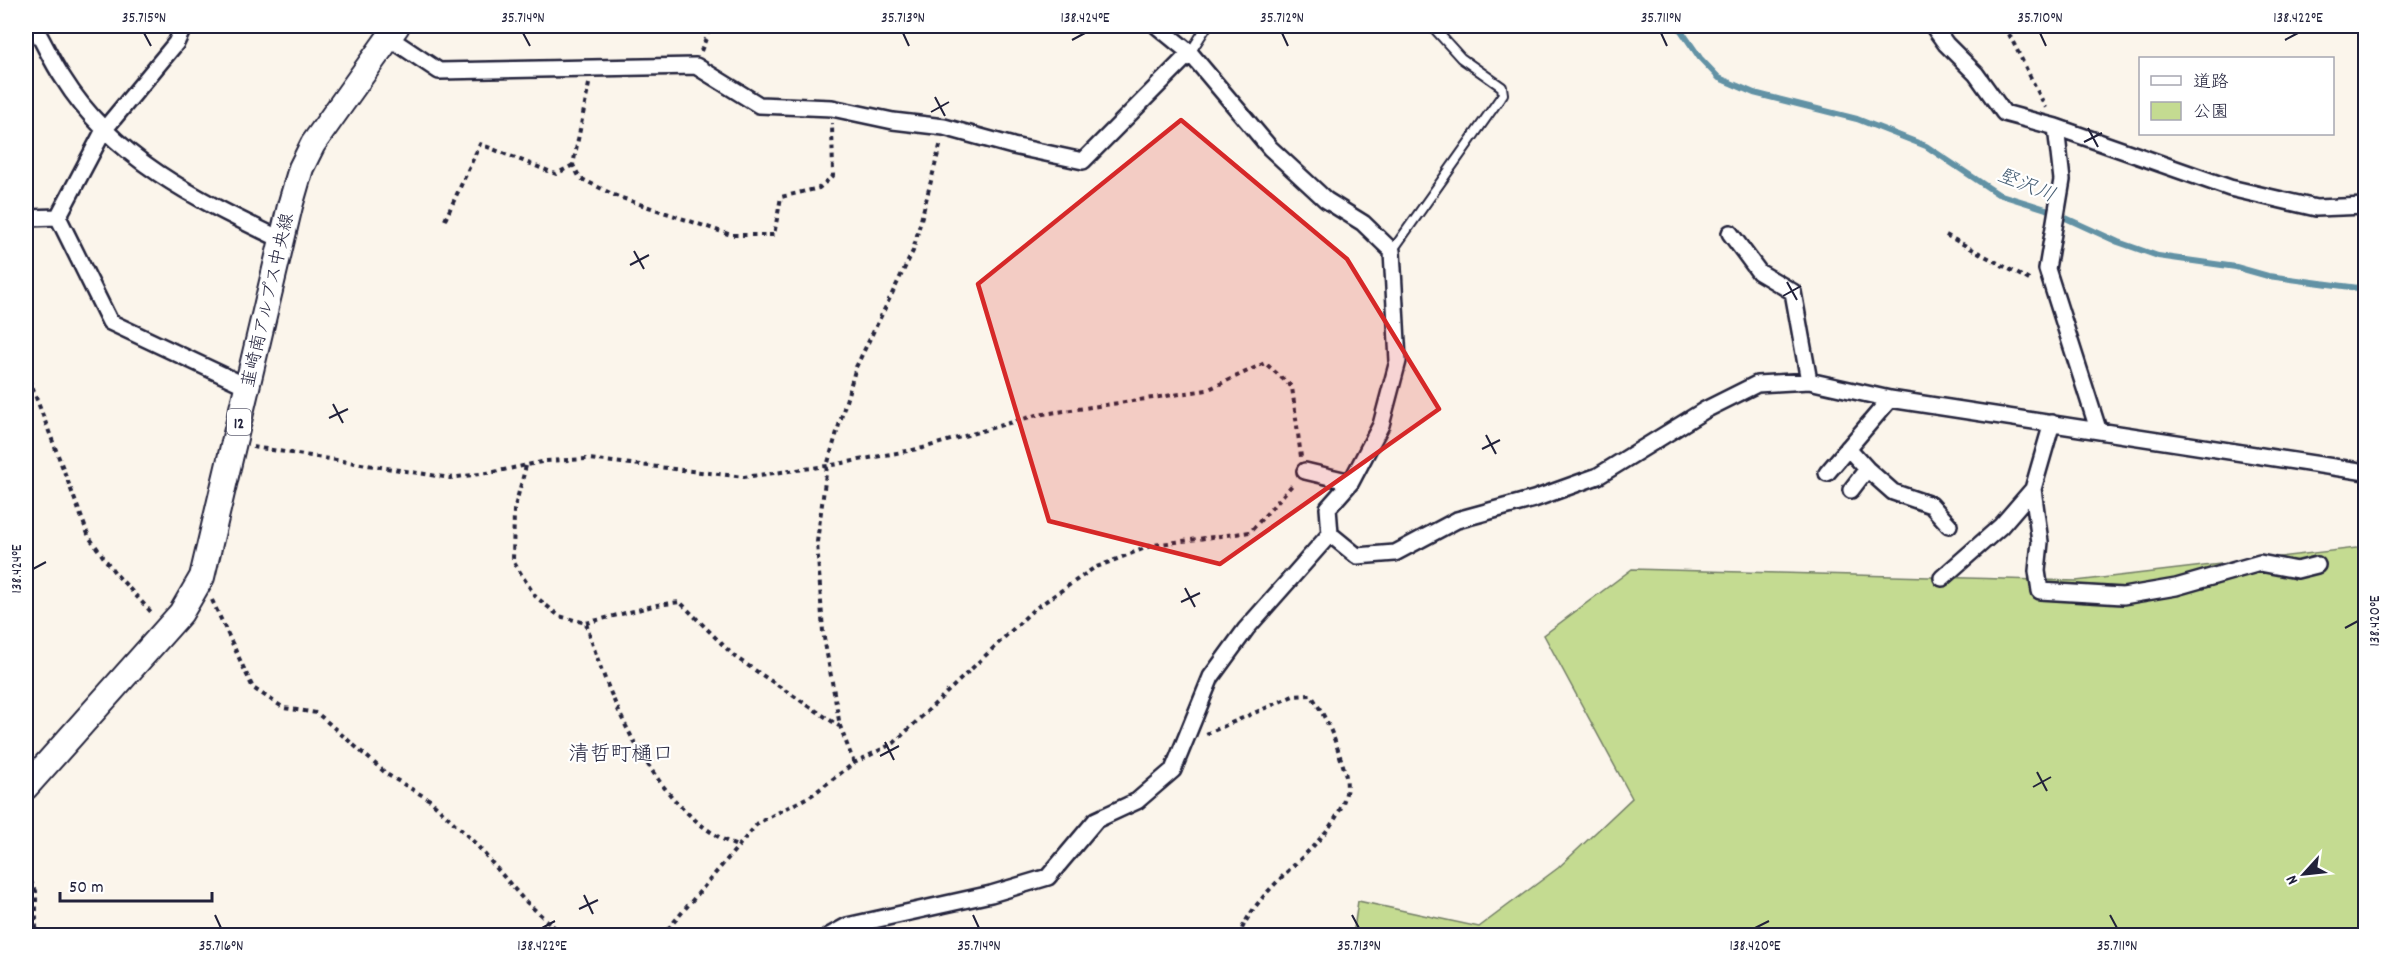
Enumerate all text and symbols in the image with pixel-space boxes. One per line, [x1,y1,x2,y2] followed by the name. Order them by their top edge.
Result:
[122,8,166,30] text: 35.715°N
[501,8,545,30] text: 35.714°N
[881,8,925,30] text: 35.713°N
[1060,8,1110,30] text: 138.424°E
[1260,8,1304,30] text: 35.712°N
[1641,8,1681,30] text: 35.711°N
[2017,8,2063,30] text: 35.710°N
[2273,8,2323,30] text: 138.422°E
[2139,57,2334,135] legend
[2193,71,2229,96] text: 道路
[2193,101,2229,126] text: 公園
[1993,163,2059,211] water label: 堅沢川
[237,211,302,390] street label: 韮崎南アルプス中央線
[227,409,251,435] road number: 12
[7,544,29,594] text: 138.424°E
[2365,595,2387,647] text: 138.420°E
[569,741,674,771] district label: 清哲町樋口
[2274,844,2334,904] north arrow
[60,865,212,903] scale bar
[2281,871,2305,888] text: N
[69,876,104,901] text: 50 m
[199,936,243,958] text: 35.716°N
[517,936,567,958] text: 138.422°E
[957,936,1001,958] text: 35.714°N
[1337,936,1381,958] text: 35.713°N
[1729,936,1781,958] text: 138.420°E
[2097,936,2137,958] text: 35.711°N

